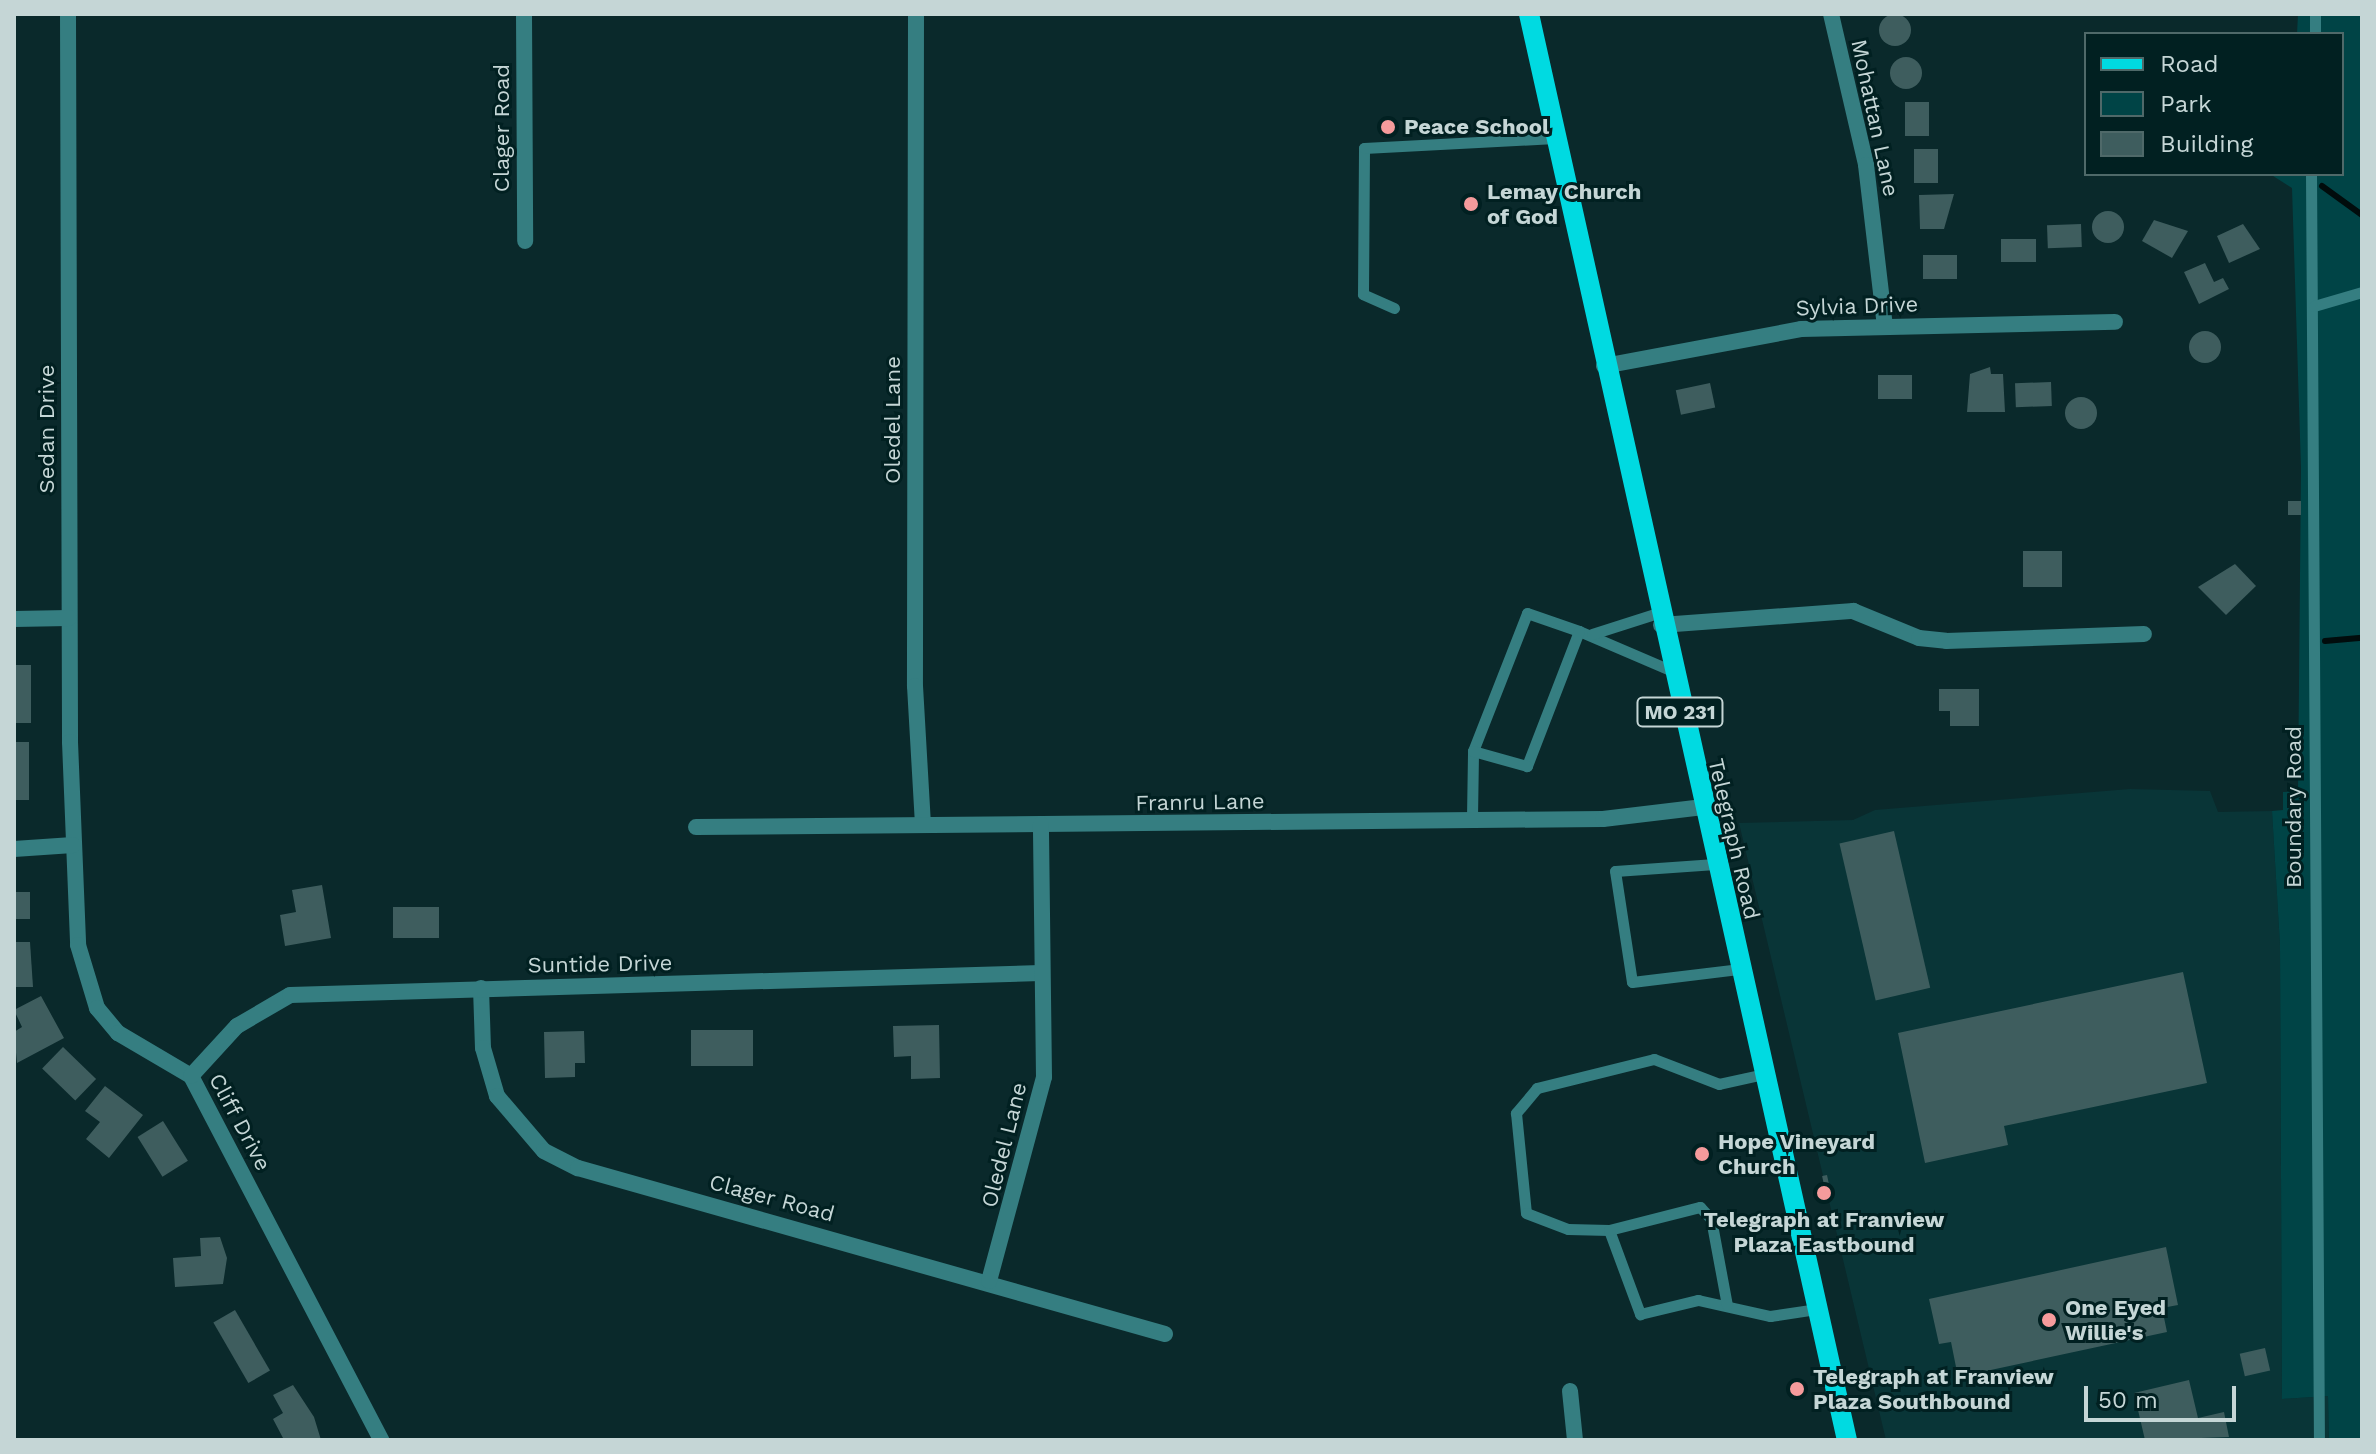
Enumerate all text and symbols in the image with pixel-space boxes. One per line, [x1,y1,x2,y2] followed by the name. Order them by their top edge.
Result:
[2084,32,2344,176] legend
[1845,37,1905,199] street label: Mohattan Lane
[2160,50,2219,78] text: Road
[489,64,515,192] street label: Clager Road
[2160,90,2212,118] text: Park
[1404,114,1549,140] place label: Peace School
[1379,118,1397,136] marker: Peace School
[2160,130,2253,158] text: Building
[1487,178,1642,230] place label: Lemay Church of God
[1462,195,1480,213] marker: Lemay Church of God
[1795,291,1919,321] street label: Sylvia Drive
[880,356,906,484] street label: Oledel Lane
[34,365,60,493] street label: Sedan Drive
[1636,696,1724,728] road number: MO 231
[2281,726,2307,888] street label: Boundary Road
[1703,756,1765,922] street label: Telegraph Road
[1135,788,1265,816] street label: Franru Lane
[527,950,673,978] street label: Suntide Drive
[203,1068,277,1176] street label: Cliff Drive
[976,1079,1032,1211] street label: Oledel Lane
[1718,1128,1876,1180] place label: Hope Vineyard Church
[1693,1145,1711,1163] marker: Hope Vineyard Church
[706,1169,838,1227] street label: Clager Road
[1815,1184,1833,1202] marker: Telegraph at Franview Plaza Eastbound
[1704,1206,1944,1258] place label: Telegraph at Franview Plaza Eastbound
[2065,1294,2166,1346] place label: One Eyed Willie's
[2040,1311,2058,1329] marker: One Eyed Willie's
[1813,1363,2054,1414] place label: Telegraph at Franview Plaza Southbound
[2088,1370,2240,1420] scale bar
[1788,1380,1806,1398] marker: Telegraph at Franview Plaza Southbound
[2098,1386,2158,1414] text: 50 m

